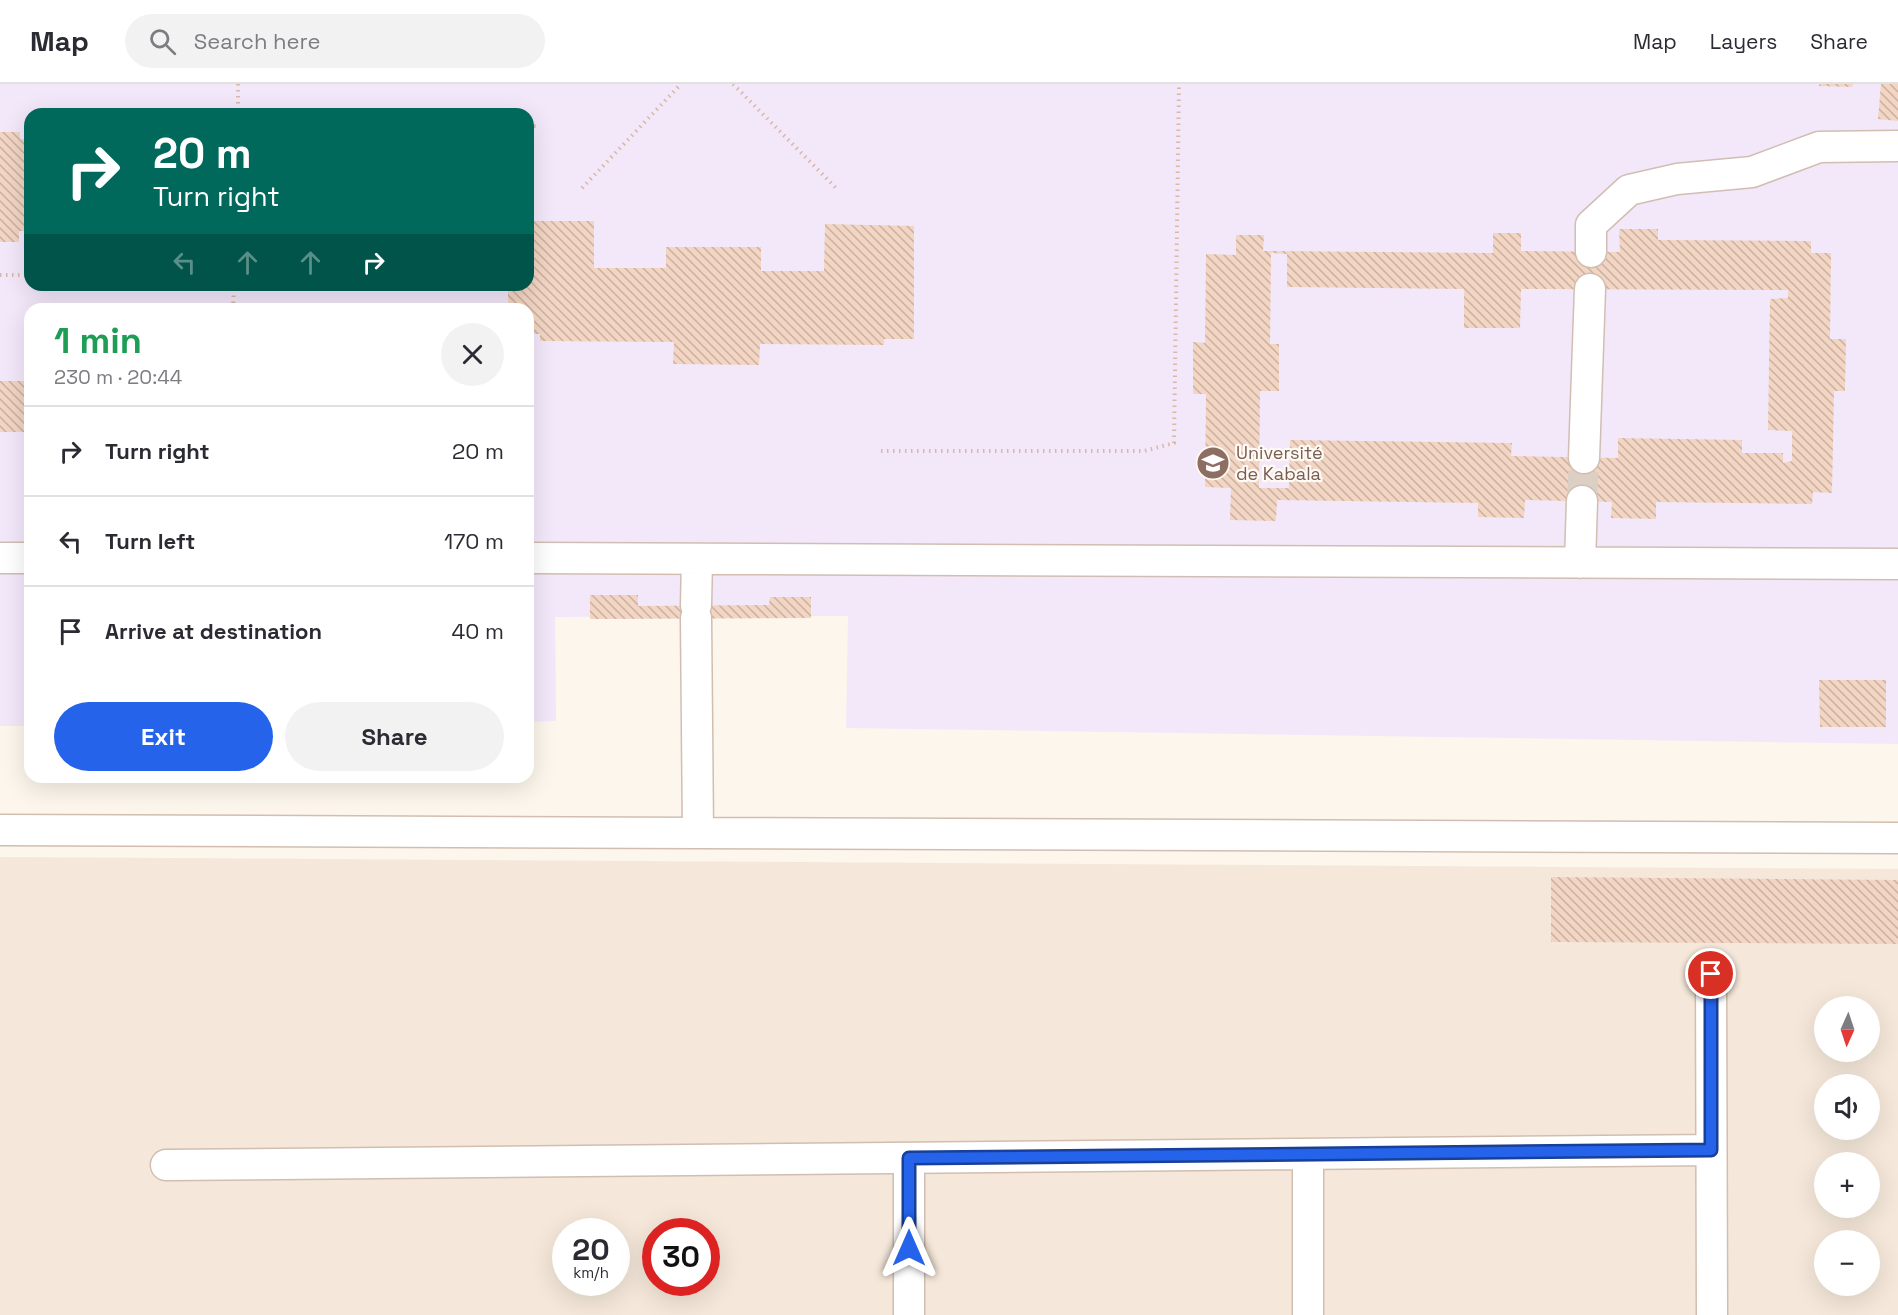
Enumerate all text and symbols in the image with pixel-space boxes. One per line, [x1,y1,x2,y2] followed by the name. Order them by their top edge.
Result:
[125,14,545,68] search box
[30,23,89,59] text: Map
[146,25,179,58] icon: search
[194,27,321,55] text: Search here
[1633,28,1677,55] text: Map
[1710,28,1777,55] text: Layers
[1810,28,1868,55] text: Share
[153,127,252,180] text: 20 m
[54,132,132,210] icon: right
[153,179,280,214] text: Turn right
[168,246,201,279] icon: left
[231,246,264,279] icon: ahead
[294,246,327,279] icon: ahead
[357,246,390,279] icon: right
[54,318,142,364] text: 1 min
[441,323,504,386] button: close
[54,364,182,390] text: 230 m · 20:44
[54,435,87,468] icon: right
[105,437,210,465] text: Turn right
[452,437,504,465] text: 20 m
[1236,441,1323,485] place label: Université de Kabala
[1195,445,1231,481] school or university icon: Université de Kabala
[54,525,87,558] icon: left
[105,527,195,555] text: Turn left
[444,527,504,555] text: 170 m
[54,615,87,648] icon: arrive
[105,617,322,645] text: Arrive at destination
[452,617,504,645] text: 40 m
[54,702,273,771] button: Exit
[285,702,504,771] button: Share
[1685,948,1736,999] pin
[1694,957,1727,990] icon: arrive
[1814,996,1880,1062] north arrow
[1814,996,1880,1296] map controls
[1814,1074,1880,1140] button: sound
[1814,1152,1880,1218] button: +
[877,1216,941,1280] position arrow
[642,1218,720,1296] speed limit sign: 30
[572,1230,610,1269] text: 20
[1814,1230,1880,1296] button: −
[573,1263,609,1282] text: km/h

